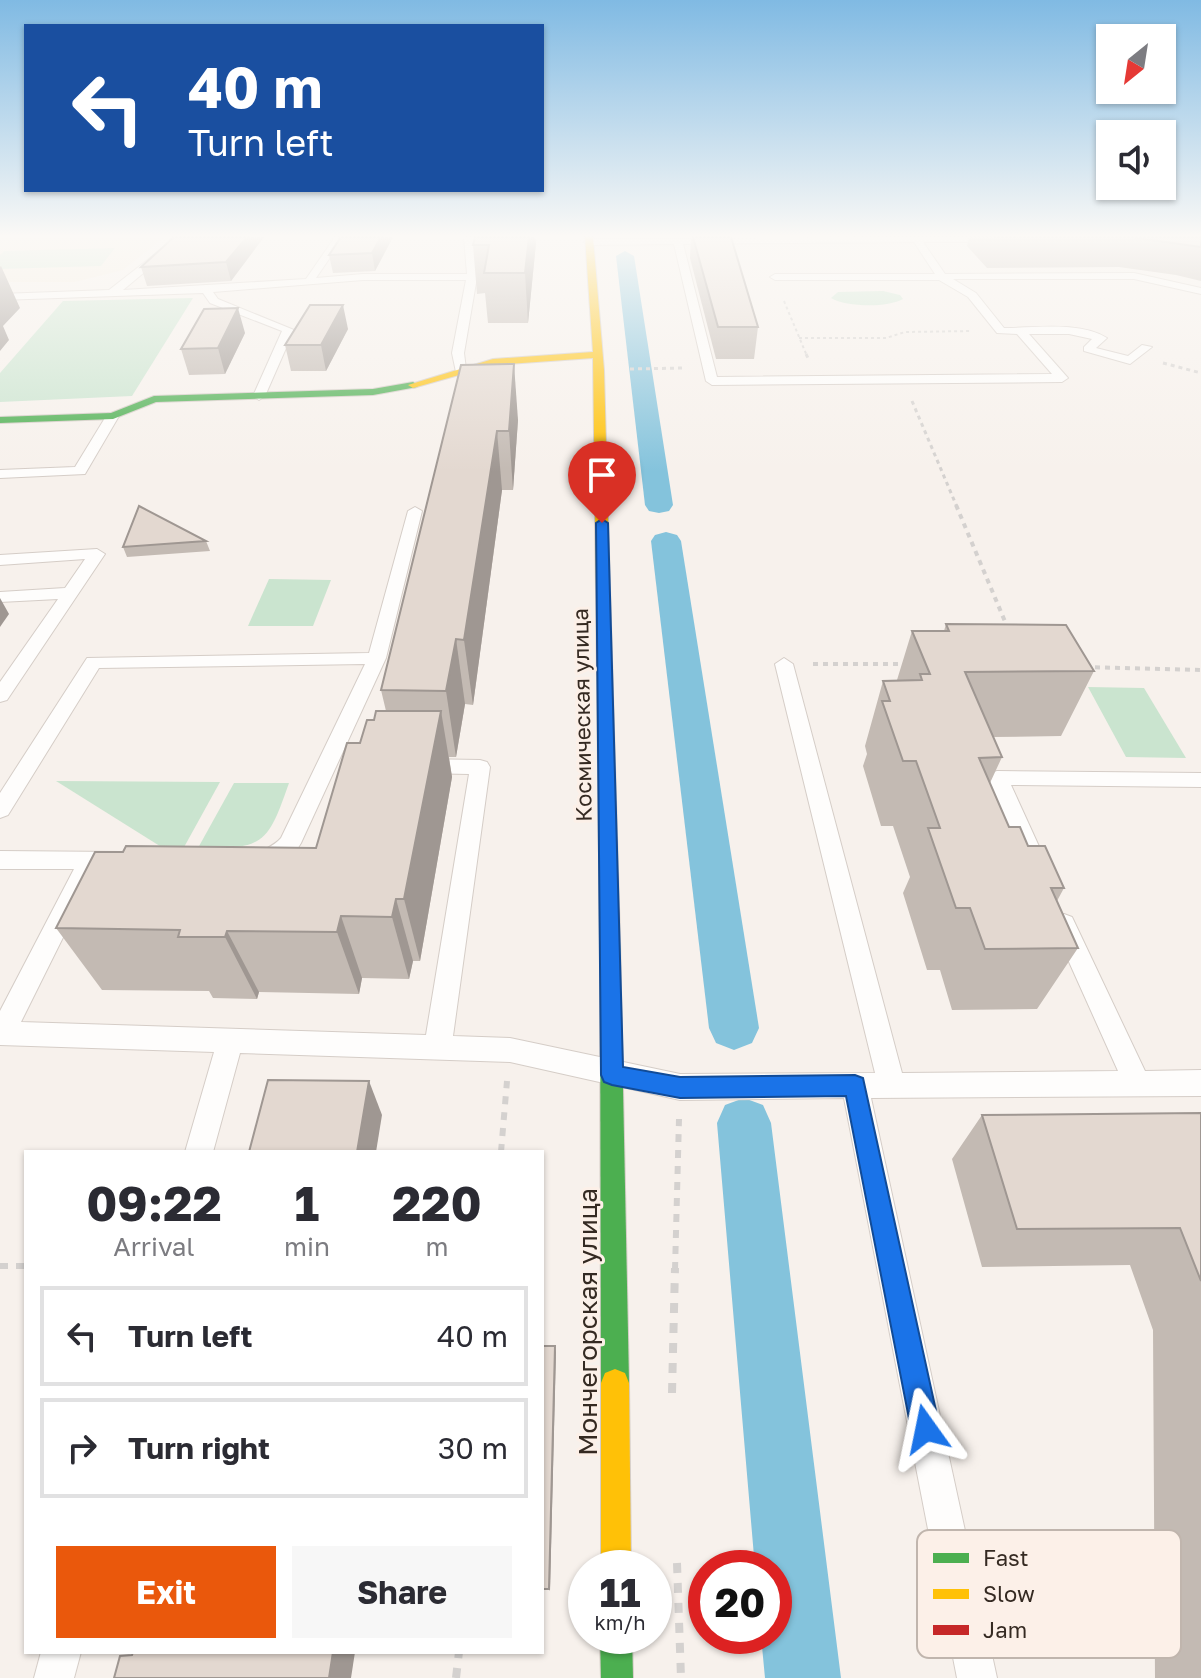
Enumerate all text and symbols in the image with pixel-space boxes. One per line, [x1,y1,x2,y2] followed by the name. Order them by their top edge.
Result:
[1096,24,1176,104] north arrow
[1096,24,1176,200] map controls
[188,53,322,120] text: 40 m
[56,56,160,160] icon: left
[1096,120,1176,200] button: sound
[188,121,334,164] text: Turn left
[568,441,636,523] pin
[580,453,624,497] icon: arrive
[566,608,597,822] street label: Космическая улица
[86,1174,222,1232] text: 09:22
[295,1174,319,1232] text: 1
[392,1174,482,1232] text: 220
[572,1188,603,1456] street label: Мончегорская улица
[113,1231,195,1262] text: Arrival
[284,1231,330,1262] text: min
[425,1231,448,1262] text: m
[60,1314,104,1358] icon: left
[128,1318,253,1354] text: Turn left
[437,1318,508,1354] text: 40 m
[884,1387,968,1471] position arrow
[60,1426,104,1470] icon: right
[128,1430,270,1466] text: Turn right
[438,1430,508,1466] text: 30 m
[917,1530,1181,1658] legend
[983,1544,1029,1571] text: Fast
[56,1546,276,1638] button: Exit
[292,1546,512,1638] button: Share
[688,1550,792,1654] speed limit sign: 20
[599,1568,641,1616] text: 11
[983,1580,1035,1607] text: Slow
[595,1610,645,1634] text: km/h
[983,1616,1027,1643] text: Jam

